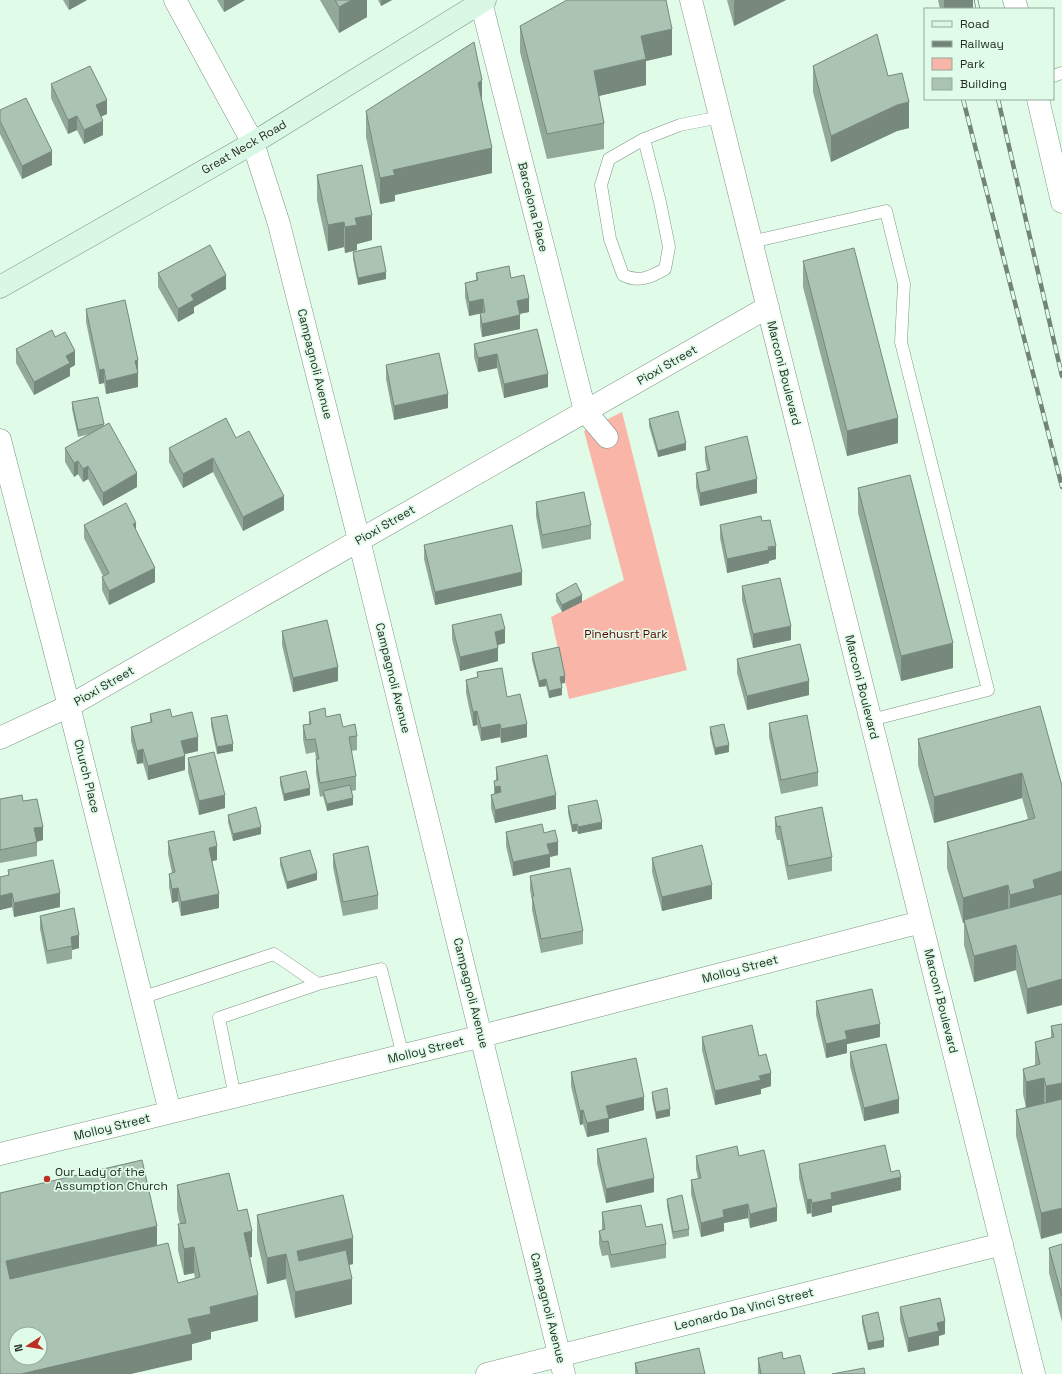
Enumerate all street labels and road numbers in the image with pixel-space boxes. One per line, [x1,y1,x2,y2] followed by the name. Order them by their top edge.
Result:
[199,116,289,178] street label: Great Neck Road
[514,160,552,254] street label: Barcelona Place
[294,307,336,421] street label: Campagnoli Avenue
[763,319,805,427] street label: Marconi Boulevard
[634,341,700,389] street label: Pioxi Street
[352,501,418,549] street label: Pioxi Street
[372,621,414,735] street label: Campagnoli Avenue
[841,633,883,741] street label: Marconi Boulevard
[71,662,137,710] street label: Pioxi Street
[70,737,104,815] street label: Church Place
[450,936,492,1050] street label: Campagnoli Avenue
[920,947,962,1055] street label: Marconi Boulevard
[700,951,780,987] street label: Molloy Street
[386,1033,466,1067] street label: Molloy Street
[72,1110,152,1144] street label: Molloy Street
[527,1251,569,1365] street label: Campagnoli Avenue
[673,1284,815,1334] street label: Leonardo Da Vinci Street

